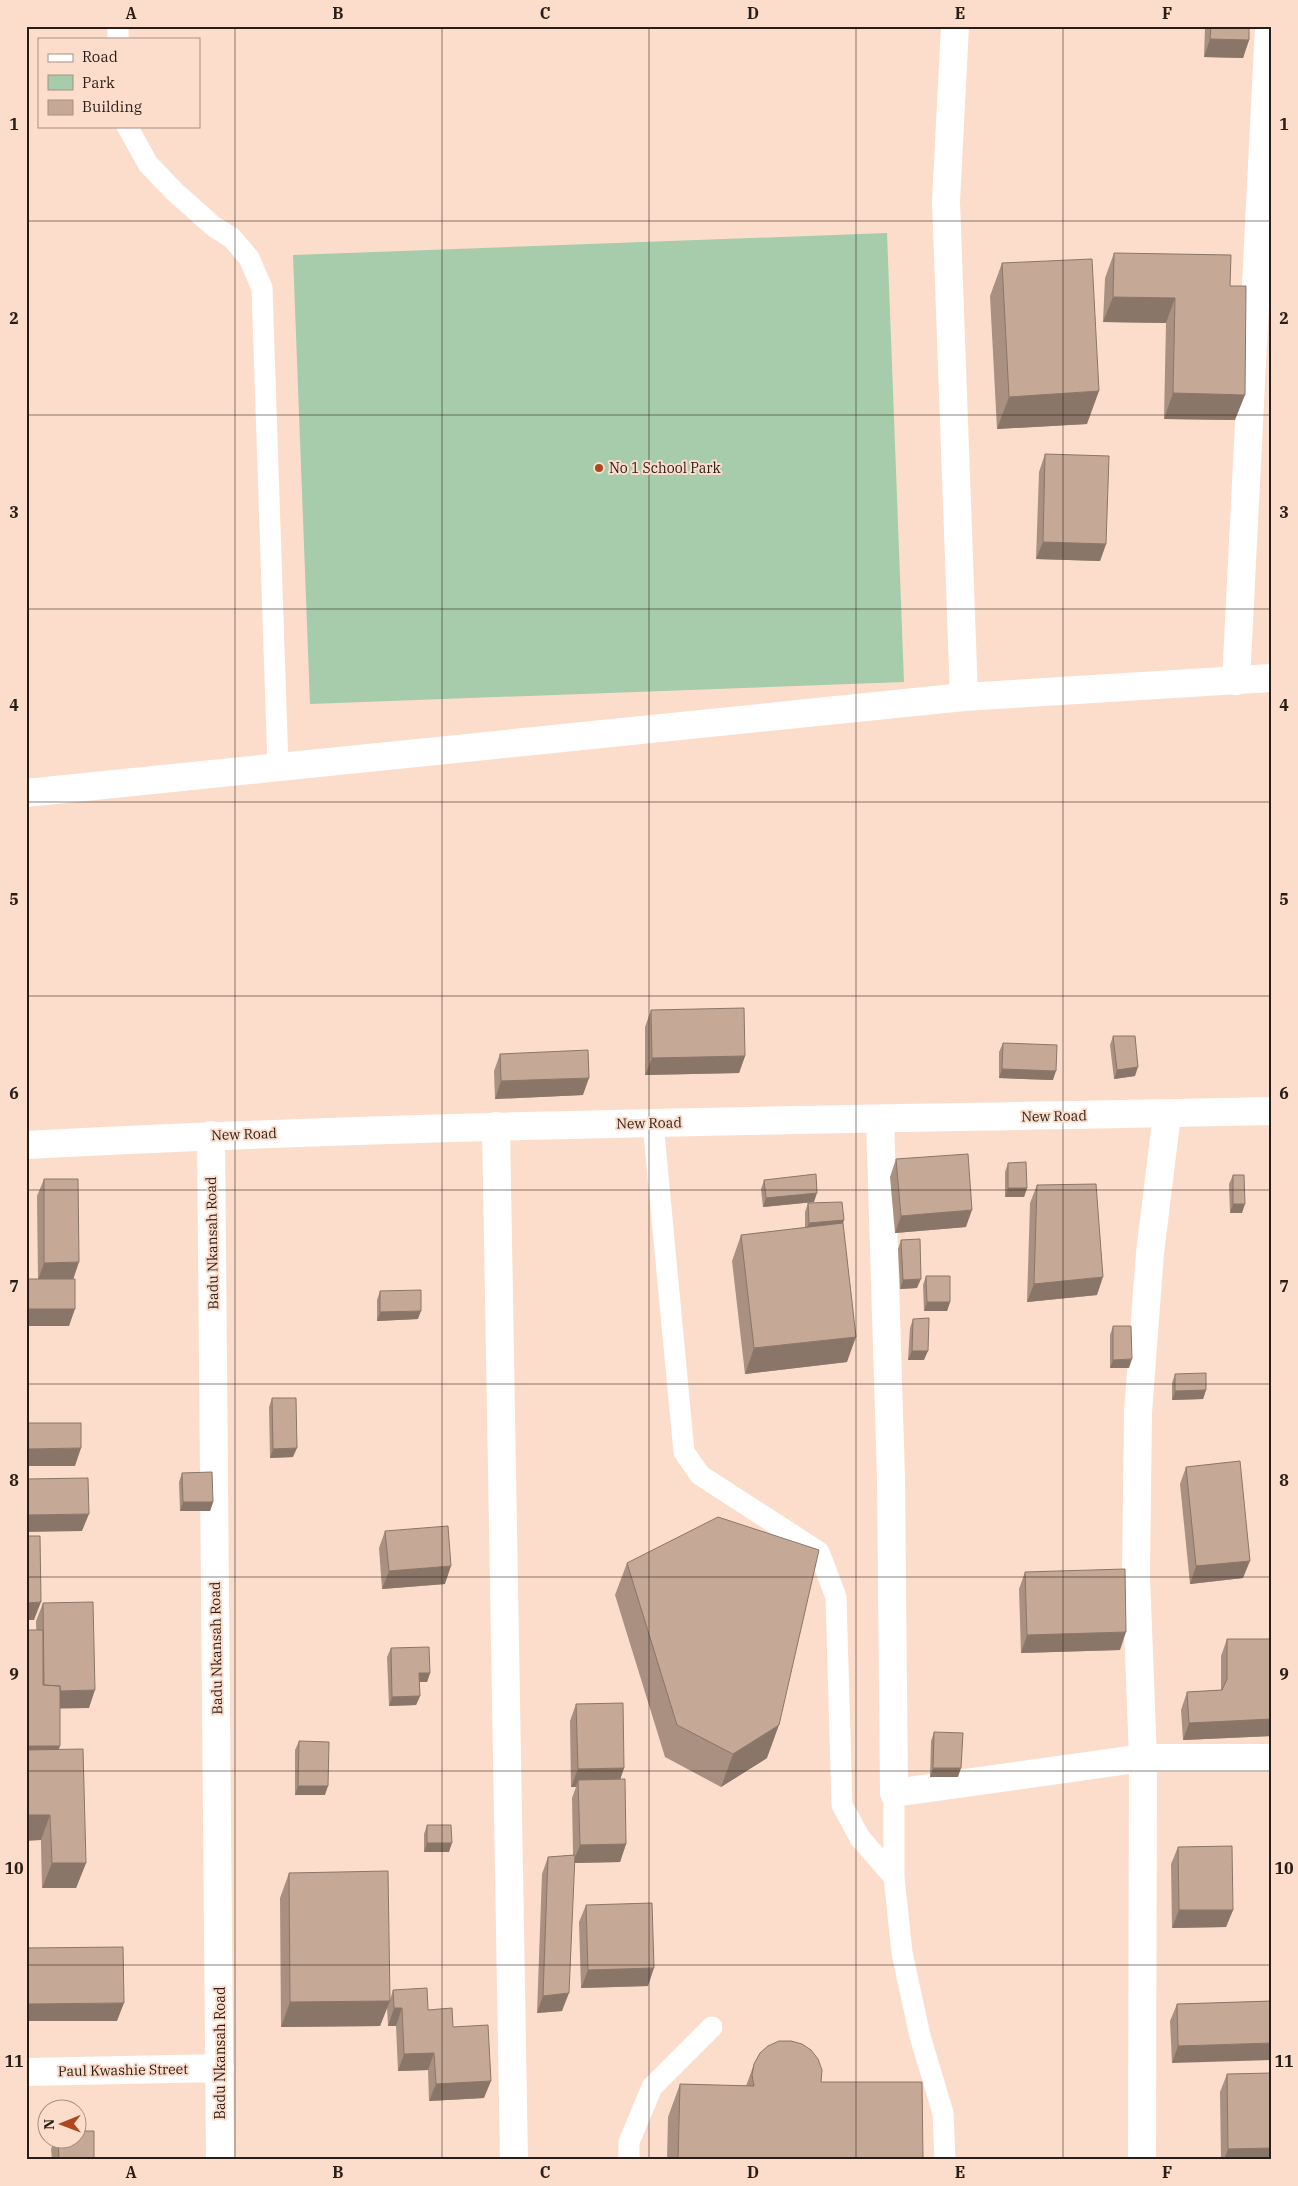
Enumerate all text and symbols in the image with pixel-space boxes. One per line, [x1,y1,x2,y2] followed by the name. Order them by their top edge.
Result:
[125,3,137,23] text: A
[332,3,344,23] text: B
[540,3,550,23] text: C
[747,3,759,23] text: D
[955,3,965,23] text: E
[1162,3,1172,23] text: F
[38,38,200,128] legend
[82,47,118,66] text: Road
[82,73,115,92] text: Park
[82,97,142,116] text: Building
[9,114,19,134] text: 1
[1279,114,1289,134] text: 1
[9,308,19,328] text: 2
[1279,308,1289,328] text: 2
[609,459,722,477] place label: No 1 School Park
[593,462,605,474] marker: No 1 School Park
[9,502,19,522] text: 3
[1279,502,1289,522] text: 3
[9,695,19,715] text: 4
[1279,695,1289,715] text: 4
[9,889,19,909] text: 5
[1279,889,1289,909] text: 5
[9,1083,19,1103] text: 6
[1279,1083,1289,1103] text: 6
[1021,1106,1088,1126] street label: New Road
[616,1113,683,1133] street label: New Road
[211,1124,278,1144] street label: New Road
[202,1176,222,1310] street label: Badu Nkansah Road
[9,1276,19,1296] text: 7
[1279,1276,1289,1296] text: 7
[9,1470,19,1490] text: 8
[1279,1470,1289,1490] text: 8
[206,1581,226,1715] street label: Badu Nkansah Road
[9,1664,19,1684] text: 9
[1279,1664,1289,1684] text: 9
[4,1858,24,1878] text: 10
[1274,1858,1294,1878] text: 10
[211,1986,229,2119] street label: Badu Nkansah Road
[4,2051,24,2071] text: 11
[1274,2051,1294,2071] text: 11
[58,2060,188,2080] street label: Paul Kwashie Street
[38,2098,88,2148] north arrow
[40,2119,58,2130] text: N
[125,2162,137,2182] text: A
[332,2162,344,2182] text: B
[540,2162,550,2182] text: C
[747,2162,759,2182] text: D
[955,2162,965,2182] text: E
[1162,2162,1172,2182] text: F

